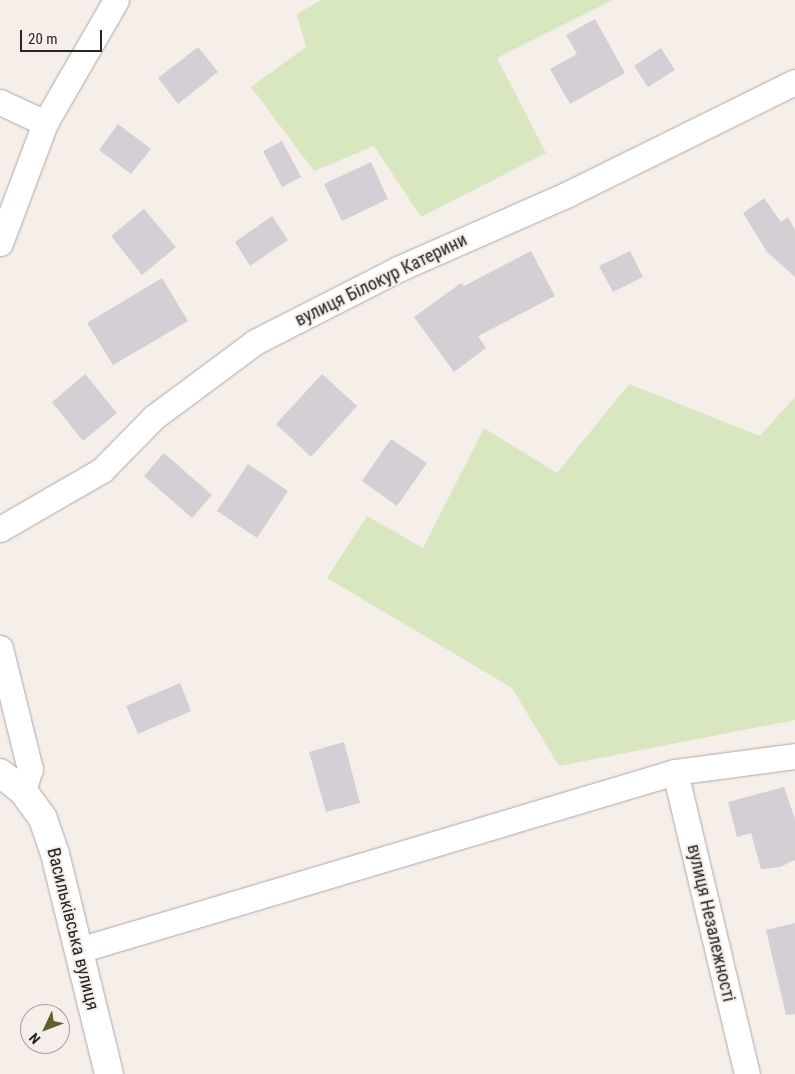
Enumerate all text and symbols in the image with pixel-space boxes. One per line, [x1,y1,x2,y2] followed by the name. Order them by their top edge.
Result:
[22,20,105,52] scale bar
[28,30,58,48] text: 20 m
[292,229,470,331] street label: вулиця Білокур Катерини
[682,842,740,1004] street label: вулиця Незалежності
[42,846,104,1012] street label: Васильківська вулиця
[20,1004,70,1054] north arrow
[26,1030,44,1047] text: N

